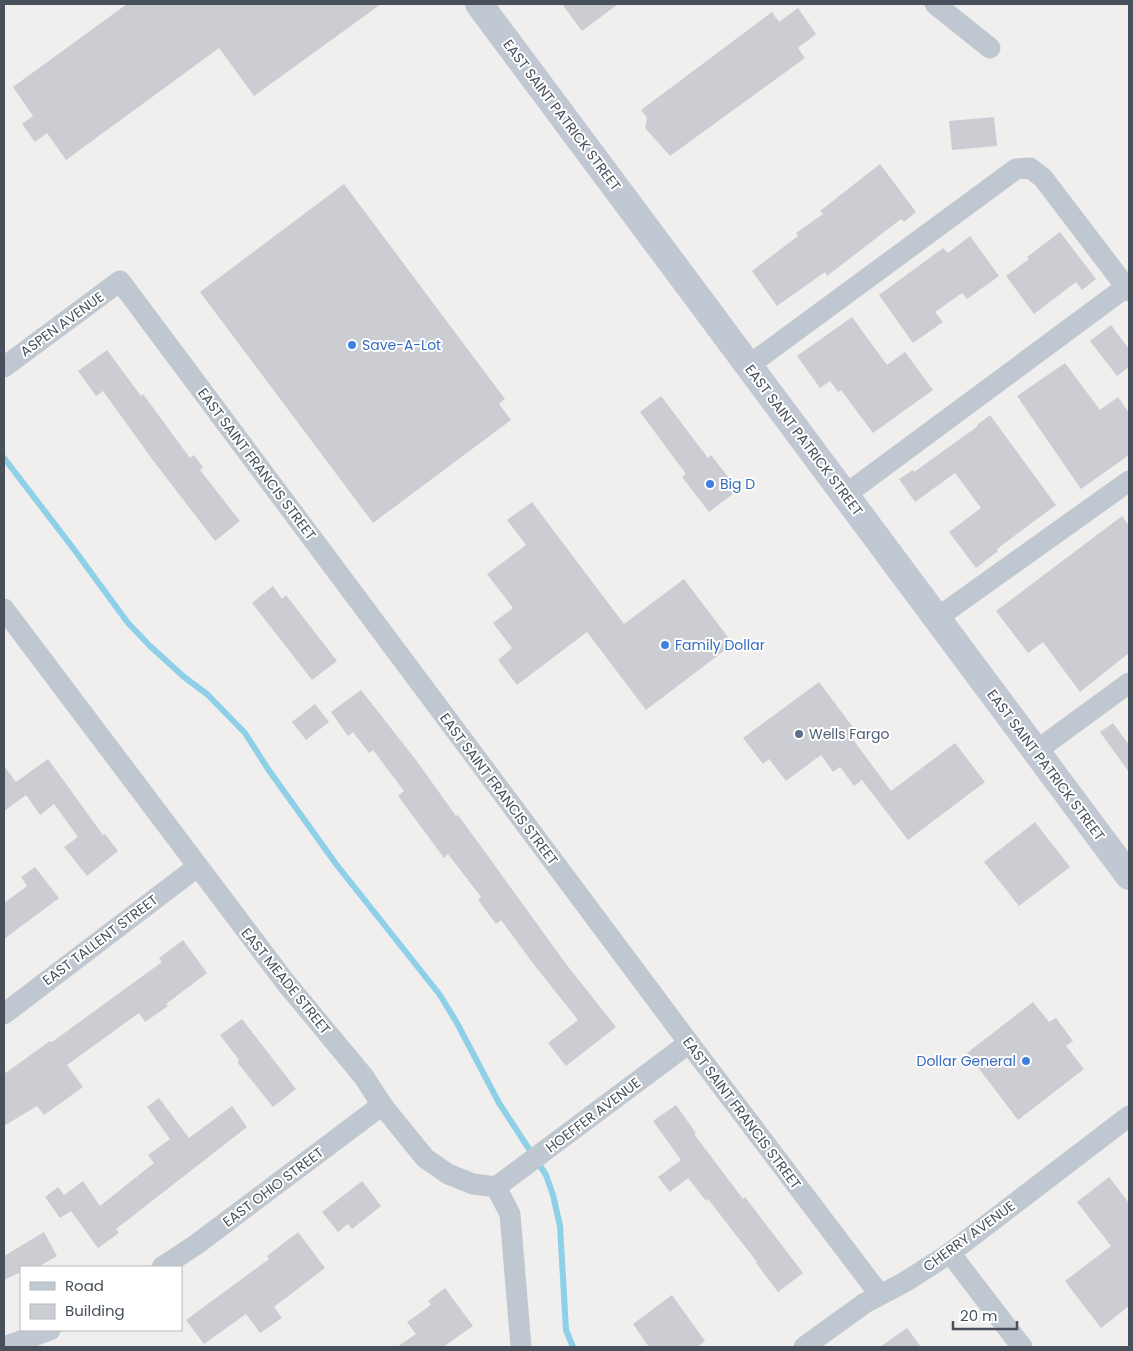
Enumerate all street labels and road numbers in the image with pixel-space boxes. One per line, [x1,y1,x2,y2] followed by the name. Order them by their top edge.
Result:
[498,35,626,195] street label: EAST SAINT PATRICK STREET
[16,287,108,361] street label: ASPEN AVENUE
[740,360,868,520] street label: EAST SAINT PATRICK STREET
[193,384,321,545] street label: EAST SAINT FRANCIS STREET
[982,685,1110,845] street label: EAST SAINT PATRICK STREET
[435,709,563,870] street label: EAST SAINT FRANCIS STREET
[38,890,162,990] street label: EAST TALLENT STREET
[237,923,336,1039] street label: EAST MEADE STREET
[678,1033,806,1194] street label: EAST SAINT FRANCIS STREET
[541,1073,645,1157] street label: HOEFFER AVENUE
[219,1142,328,1231] street label: EAST OHIO STREET
[919,1196,1019,1276] street label: CHERRY AVENUE

